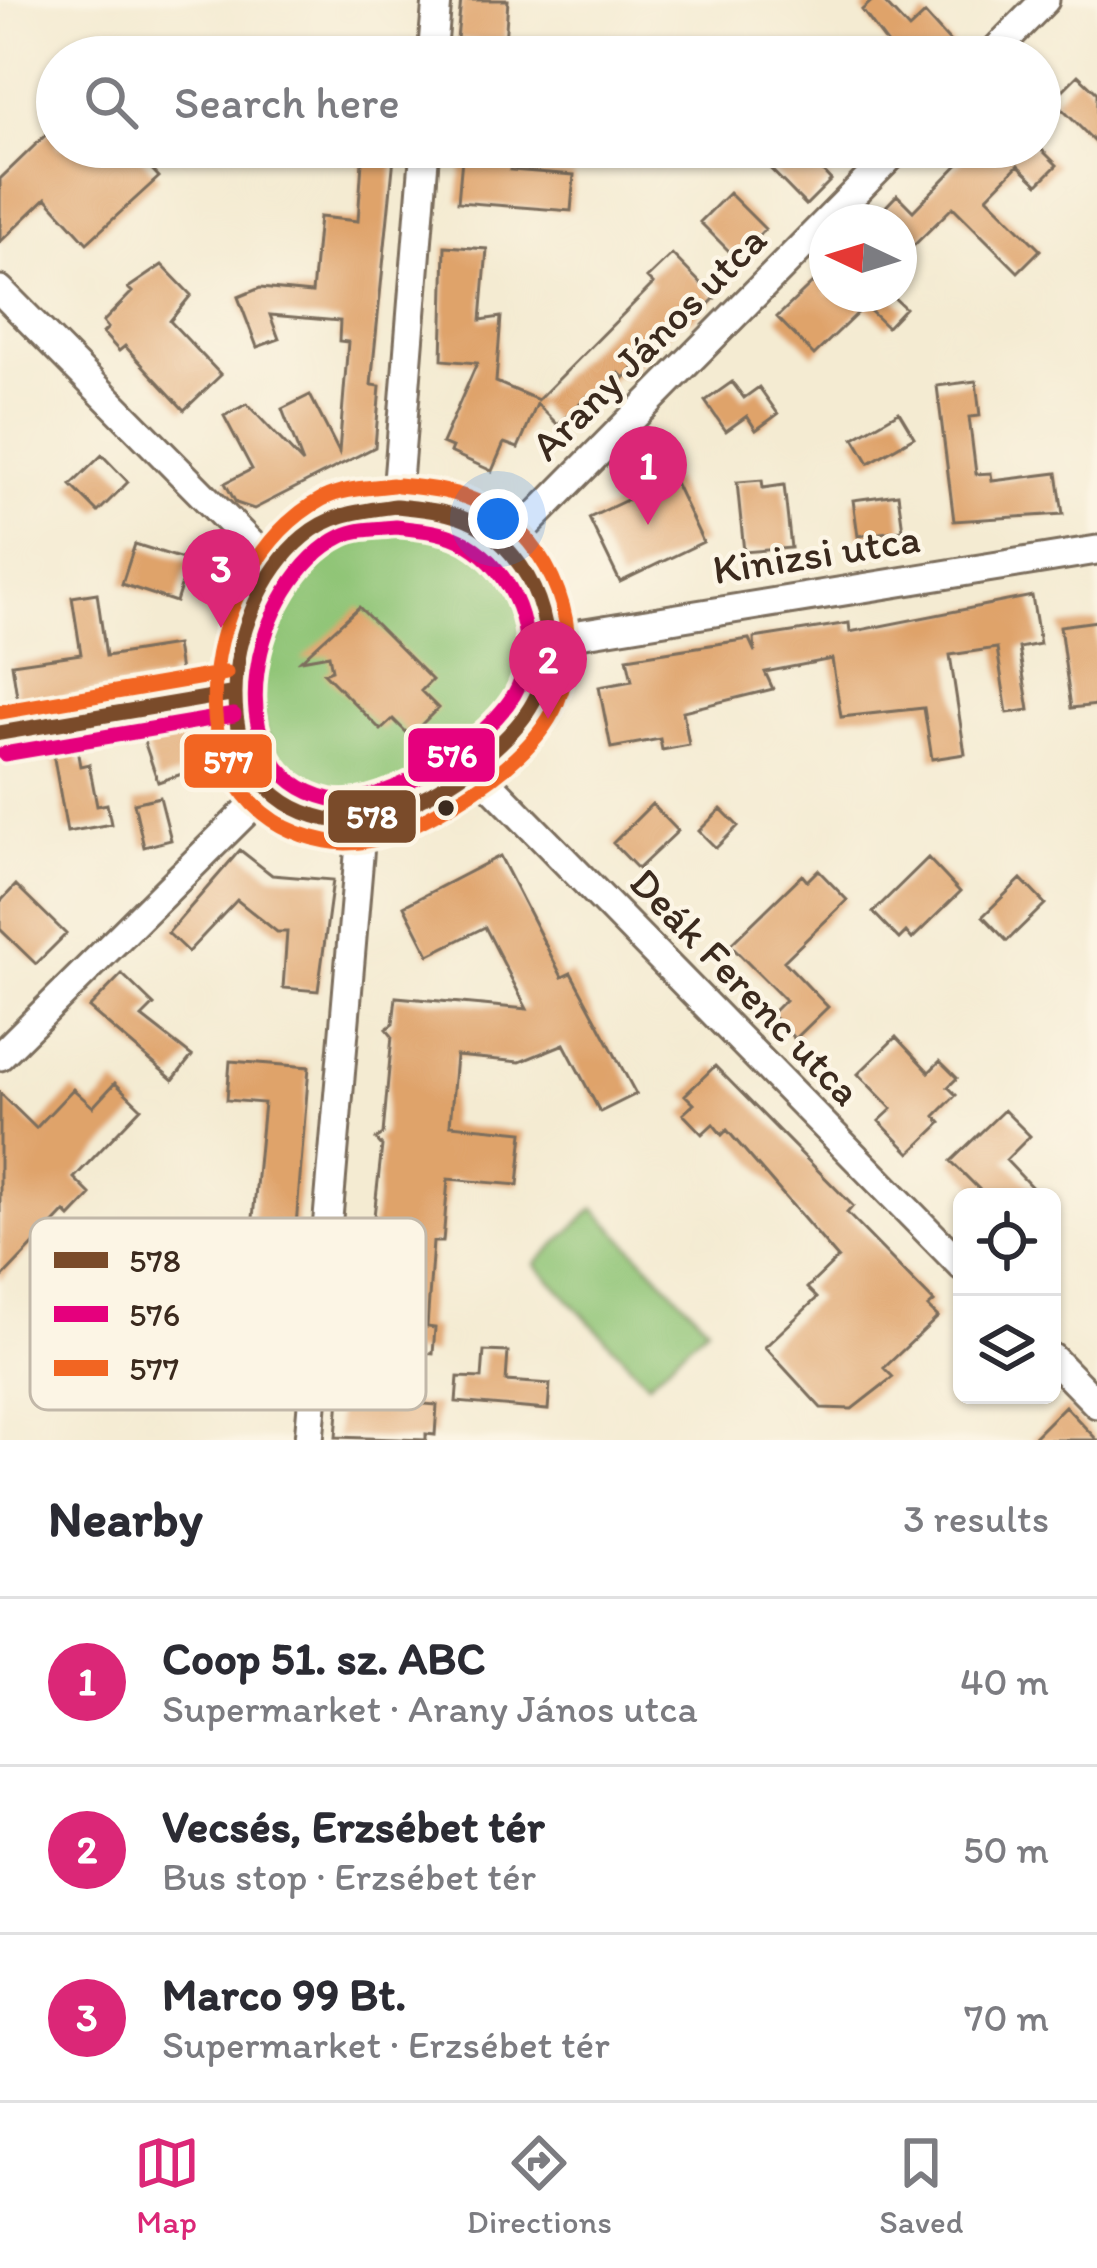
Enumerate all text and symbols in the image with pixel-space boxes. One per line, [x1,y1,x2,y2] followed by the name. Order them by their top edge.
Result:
[36,36,1061,168] search box
[78,69,144,135] icon: search
[174,75,400,129] text: Search here
[809,204,917,312] north arrow
[520,214,777,471] street label: Arany János utca
[609,426,687,525] pin: 1
[468,489,528,549] your location
[709,512,923,595] street label: Kinizsi utca
[182,529,260,628] pin: 3
[509,620,587,719] pin: 2
[406,726,497,784] line badge: 576
[182,732,274,790] line badge: 577
[426,736,478,775] text: 576
[203,742,254,781] text: 577
[326,788,418,845] line badge: 578
[346,797,398,836] text: 578
[435,797,457,819] unlabelled marker
[619,857,872,1116] street label: Deák Ferenc utca
[953,1188,1061,1404] map controls
[953,1188,1061,1296] button: locate
[30,1218,426,1410] legend
[129,1241,181,1280] text: 578
[129,1295,180,1334] text: 576
[953,1296,1061,1404] button: layers
[129,1349,179,1388] text: 577
[48,1488,203,1549] text: Nearby
[903,1495,1049,1542] text: 3 results
[162,1631,485,1685] text: Coop 51. sz. ABC
[78,1658,96,1705] text: 1
[960,1658,1049,1705] text: 40 m
[162,1685,698,1732] text: Supermarket · Arany János utca
[162,1799,545,1853] text: Vecsés, Erzsébet tér
[77,1826,97,1873] text: 2
[963,1826,1049,1873] text: 50 m
[162,1853,536,1900] text: Bus stop · Erzsébet tér
[162,1967,406,2021] text: Marco 99 Bt.
[76,1994,98,2041] text: 3
[964,1994,1049,2041] text: 70 m
[162,2021,610,2068] text: Supermarket · Erzsébet tér
[134,2130,200,2241] tab: Map
[467,2130,612,2241] tab: Directions
[879,2130,963,2241] tab: Saved

